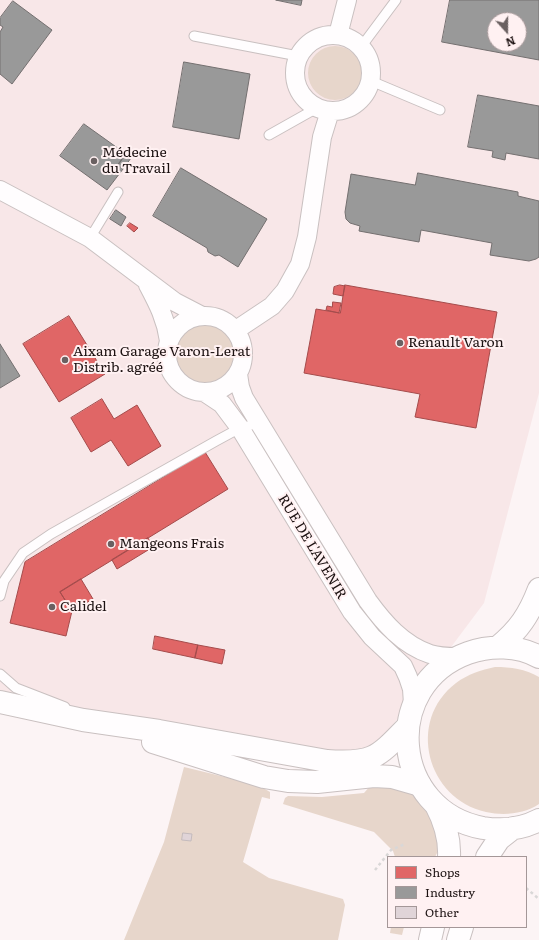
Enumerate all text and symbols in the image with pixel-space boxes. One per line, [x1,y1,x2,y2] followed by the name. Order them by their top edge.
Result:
[487,12,527,52] north arrow
[504,33,518,51] text: N
[102,145,171,178] place label: Médecine du Travail
[89,156,99,166] marker: Médecine du Travail
[408,335,504,351] place label: Renault Varon
[395,338,405,348] marker: Renault Varon
[73,344,250,376] place label: Aixam Garage Varon-Lerat Distrib. agréé
[60,355,70,365] marker: Aixam Garage Varon-Lerat Distrib. agréé
[274,492,350,602] street label: RUE DE L'AVENIR
[119,536,224,552] place label: Mangeons Frais
[106,539,116,549] marker: Mangeons Frais
[60,599,107,615] place label: Calidel
[47,602,57,612] marker: Calidel
[387,856,527,928] legend
[425,863,460,881] text: Shops
[425,883,475,901] text: Industry
[425,903,459,921] text: Other

